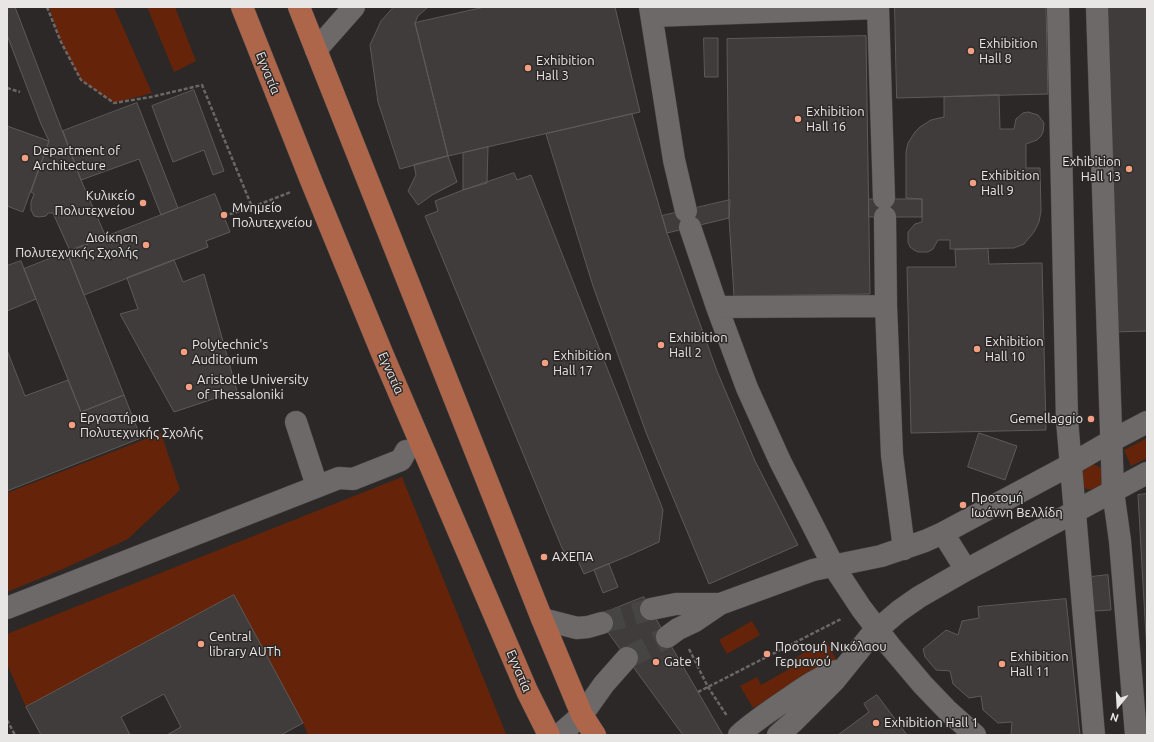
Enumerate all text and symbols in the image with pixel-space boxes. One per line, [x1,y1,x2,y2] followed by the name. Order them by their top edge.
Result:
[979,36,1038,67] place label: Exhibition Hall 8
[966,46,976,56] marker: Exhibition Hall 8
[252,49,284,97] street label: Εγνατία
[536,53,595,84] place label: Exhibition Hall 3
[523,63,533,73] marker: Exhibition Hall 3
[806,104,865,135] place label: Exhibition Hall 16
[793,114,803,124] marker: Exhibition Hall 16
[33,143,120,174] place label: Department of Architecture
[20,153,30,163] marker: Department of Architecture
[1062,154,1121,185] place label: Exhibition Hall 13
[1124,164,1134,174] marker: Exhibition Hall 13
[981,168,1040,199] place label: Exhibition Hall 9
[968,178,978,188] marker: Exhibition Hall 9
[55,188,135,219] place label: Κυλικείο Πολυτεχνείου
[138,198,148,208] marker: Κυλικείο Πολυτεχνείου
[232,200,312,231] place label: Μνημείο Πολυτεχνείου
[219,210,229,220] marker: Μνημείο Πολυτεχνείου
[15,230,138,261] place label: Διοίκηση Πολυτεχνικής Σχολής
[141,240,151,250] marker: Διοίκηση Πολυτεχνικής Σχολής
[669,330,728,361] place label: Exhibition Hall 2
[985,334,1044,365] place label: Exhibition Hall 10
[192,337,268,368] place label: Polytechnic's Auditorium
[656,340,666,350] marker: Exhibition Hall 2
[972,344,982,354] marker: Exhibition Hall 10
[179,347,189,357] marker: Polytechnic's Auditorium
[553,348,612,379] place label: Exhibition Hall 17
[375,349,407,397] street label: Εγνατία
[540,358,550,368] marker: Exhibition Hall 17
[197,372,309,403] place label: Aristotle University of Thessaloniki
[184,382,194,392] marker: Aristotle University of Thessaloniki
[80,410,203,441] place label: Εργαστήρια Πολυτεχνικής Σχολής
[1010,411,1083,427] place label: Gemellaggio
[1086,414,1096,424] marker: Gemellaggio
[67,420,77,430] marker: Εργαστήρια Πολυτεχνικής Σχολής
[971,490,1063,521] place label: Προτομή Ιωάννη Βελλίδη
[958,500,968,510] marker: Προτομή Ιωάννη Βελλίδη
[552,549,594,565] place label: ΑΧΕΠΑ
[539,552,549,562] marker: ΑΧΕΠΑ
[209,629,281,660] place label: Central library AUTh
[196,639,206,649] marker: Central library AUTh
[775,639,887,670] place label: Προτομή Νικόλαου Γερμανού
[503,647,535,695] street label: Εγνατία
[762,649,772,659] marker: Προτομή Νικόλαου Γερμανού
[1010,649,1069,680] place label: Exhibition Hall 11
[664,654,702,670] place label: Gate 1
[651,657,661,667] marker: Gate 1
[997,659,1007,669] marker: Exhibition Hall 11
[1098,686,1138,726] north arrow
[1109,710,1120,724] text: N
[884,715,978,731] place label: Exhibition Hall 1
[871,718,881,728] marker: Exhibition Hall 1

